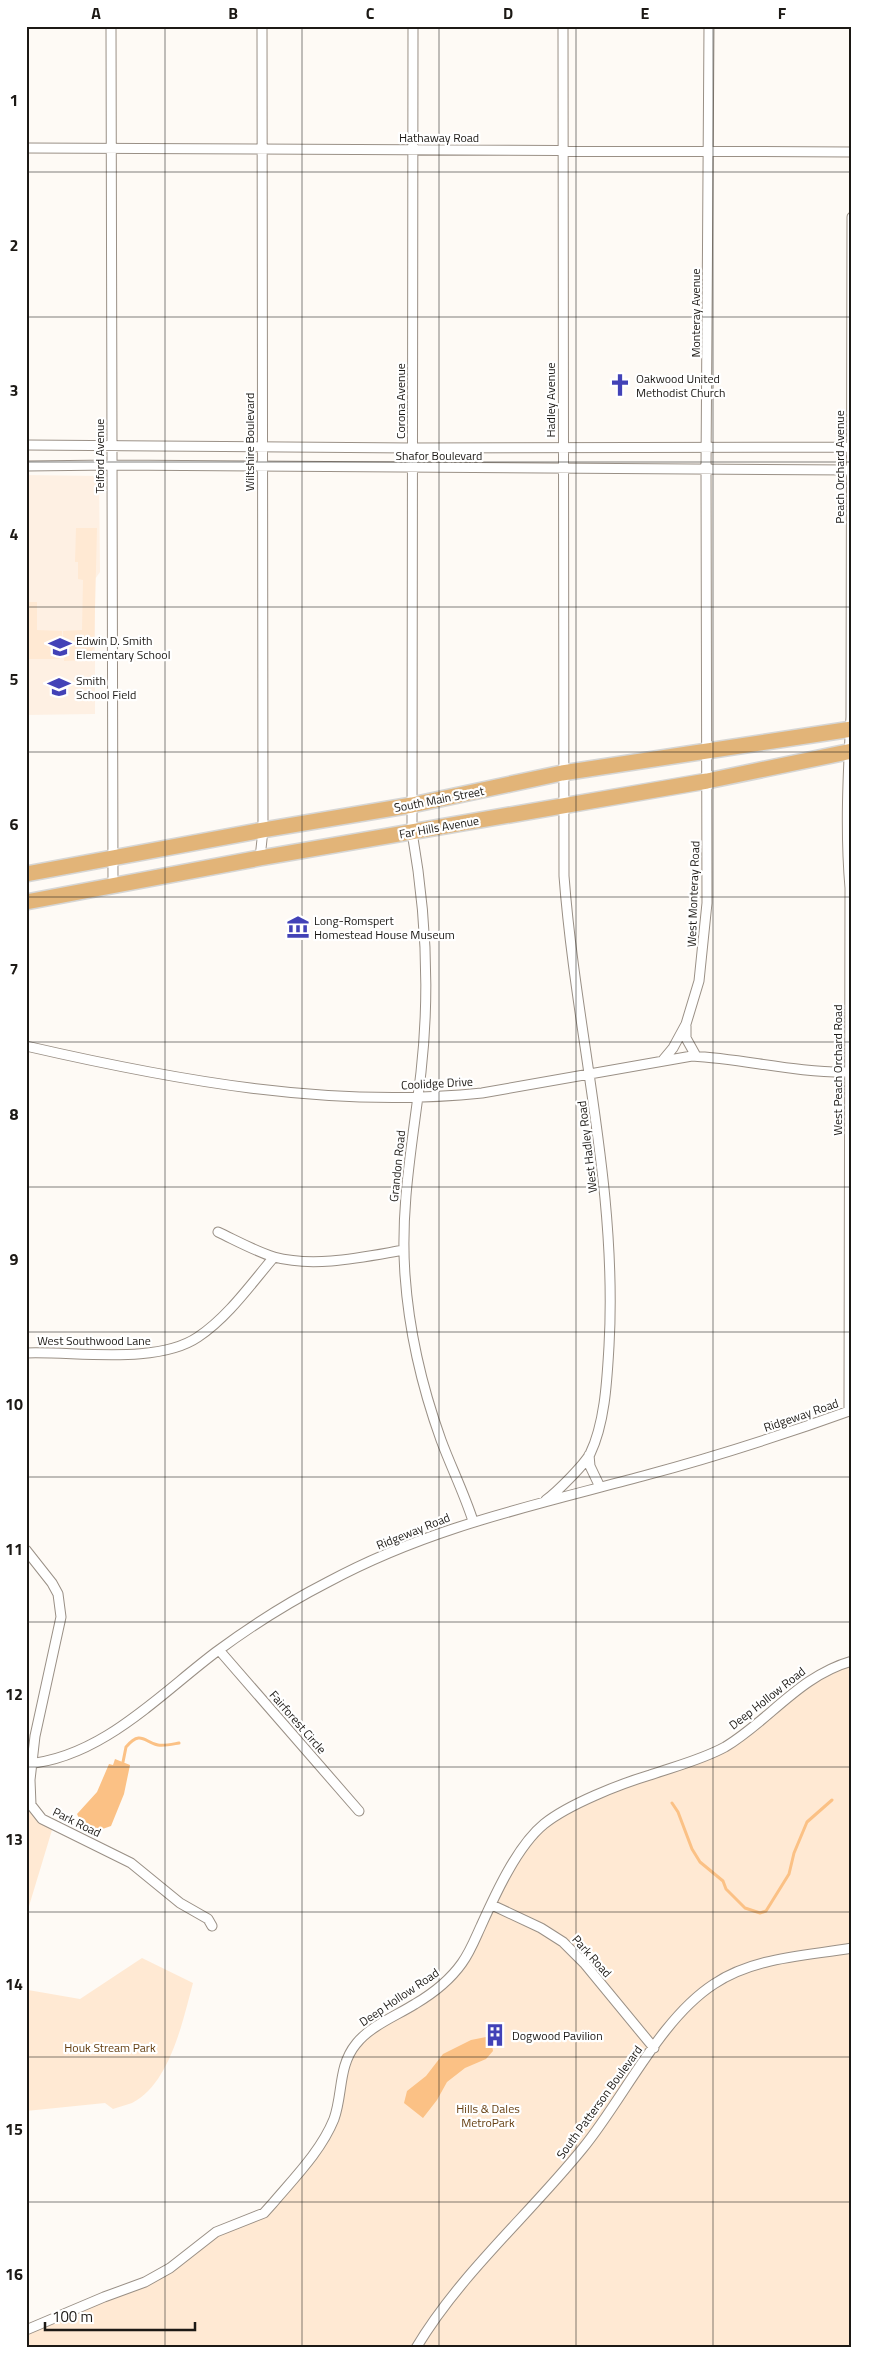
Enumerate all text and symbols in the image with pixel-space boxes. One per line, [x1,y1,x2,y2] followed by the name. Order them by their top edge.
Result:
[91,1,101,25] text: A
[228,1,238,25] text: B
[366,1,375,25] text: C
[503,1,513,25] text: D
[641,1,650,25] text: E
[778,1,787,25] text: F
[10,88,18,112] text: 1
[399,128,479,147] street label: Hathaway Road
[10,233,18,257] text: 2
[686,268,705,358] street label: Monteray Avenue
[541,362,560,438] street label: Hadley Avenue
[391,363,410,439] street label: Corona Avenue
[636,369,726,402] place label: Oakwood United Methodist Church
[607,372,633,398] church icon: Oakwood United Methodist Church
[10,378,18,402] text: 3
[240,393,259,491] street label: Wiltshire Boulevard
[830,410,849,524] street label: Peach Orchard Avenue
[90,419,109,493] street label: Telford Avenue
[396,446,482,465] street label: Shafor Boulevard
[10,522,19,546] text: 4
[76,631,170,664] place label: Edwin D. Smith Elementary School
[47,634,73,660] school or university icon: Edwin D. Smith Elementary School
[10,667,19,691] text: 5
[76,671,136,704] place label: Smith School Field
[46,674,72,700] school or university icon: Smith School Field
[392,781,486,817] street label: South Main Street
[398,811,480,843] street label: Far Hills Avenue
[10,812,19,836] text: 6
[682,840,704,948] street label: West Monteray Road
[314,911,455,944] place label: Long-Romspert Homestead House Museum
[285,914,311,940] museum icon: Long-Romspert Homestead House Museum
[10,957,18,981] text: 7
[828,1005,847,1135] street label: West Peach Orchard Road
[401,1072,473,1094] street label: Coolidge Drive
[572,1100,602,1194] street label: West Hadley Road
[10,1102,19,1126] text: 8
[384,1129,410,1203] street label: Grandon Road
[10,1247,19,1271] text: 9
[37,1331,151,1350] street label: West Southwood Lane
[5,1392,23,1416] text: 10
[761,1393,841,1437] street label: Ridgeway Road
[373,1508,453,1554] street label: Ridgeway Road
[5,1537,23,1561] text: 11
[725,1662,809,1734] street label: Deep Hollow Road
[5,1682,23,1706] text: 12
[265,1686,331,1758] street label: Fairforest Circle
[50,1802,104,1842] street label: Park Road
[5,1827,23,1851] text: 13
[568,1930,616,1982] street label: Park Road
[355,1963,443,2031] street label: Deep Hollow Road
[5,1972,23,1996] text: 14
[482,2022,508,2048] building icon: Dogwood Pavilion
[512,2026,603,2045] place label: Dogwood Pavilion
[64,2038,156,2057] park label: Houk Stream Park
[551,2041,647,2163] street label: South Patterson Boulevard
[456,2099,520,2132] park label: Hills & Dales MetroPark
[5,2117,23,2141] text: 15
[5,2262,23,2286] text: 16
[45,2299,195,2331] scale bar
[52,2305,93,2328] text: 100 m

